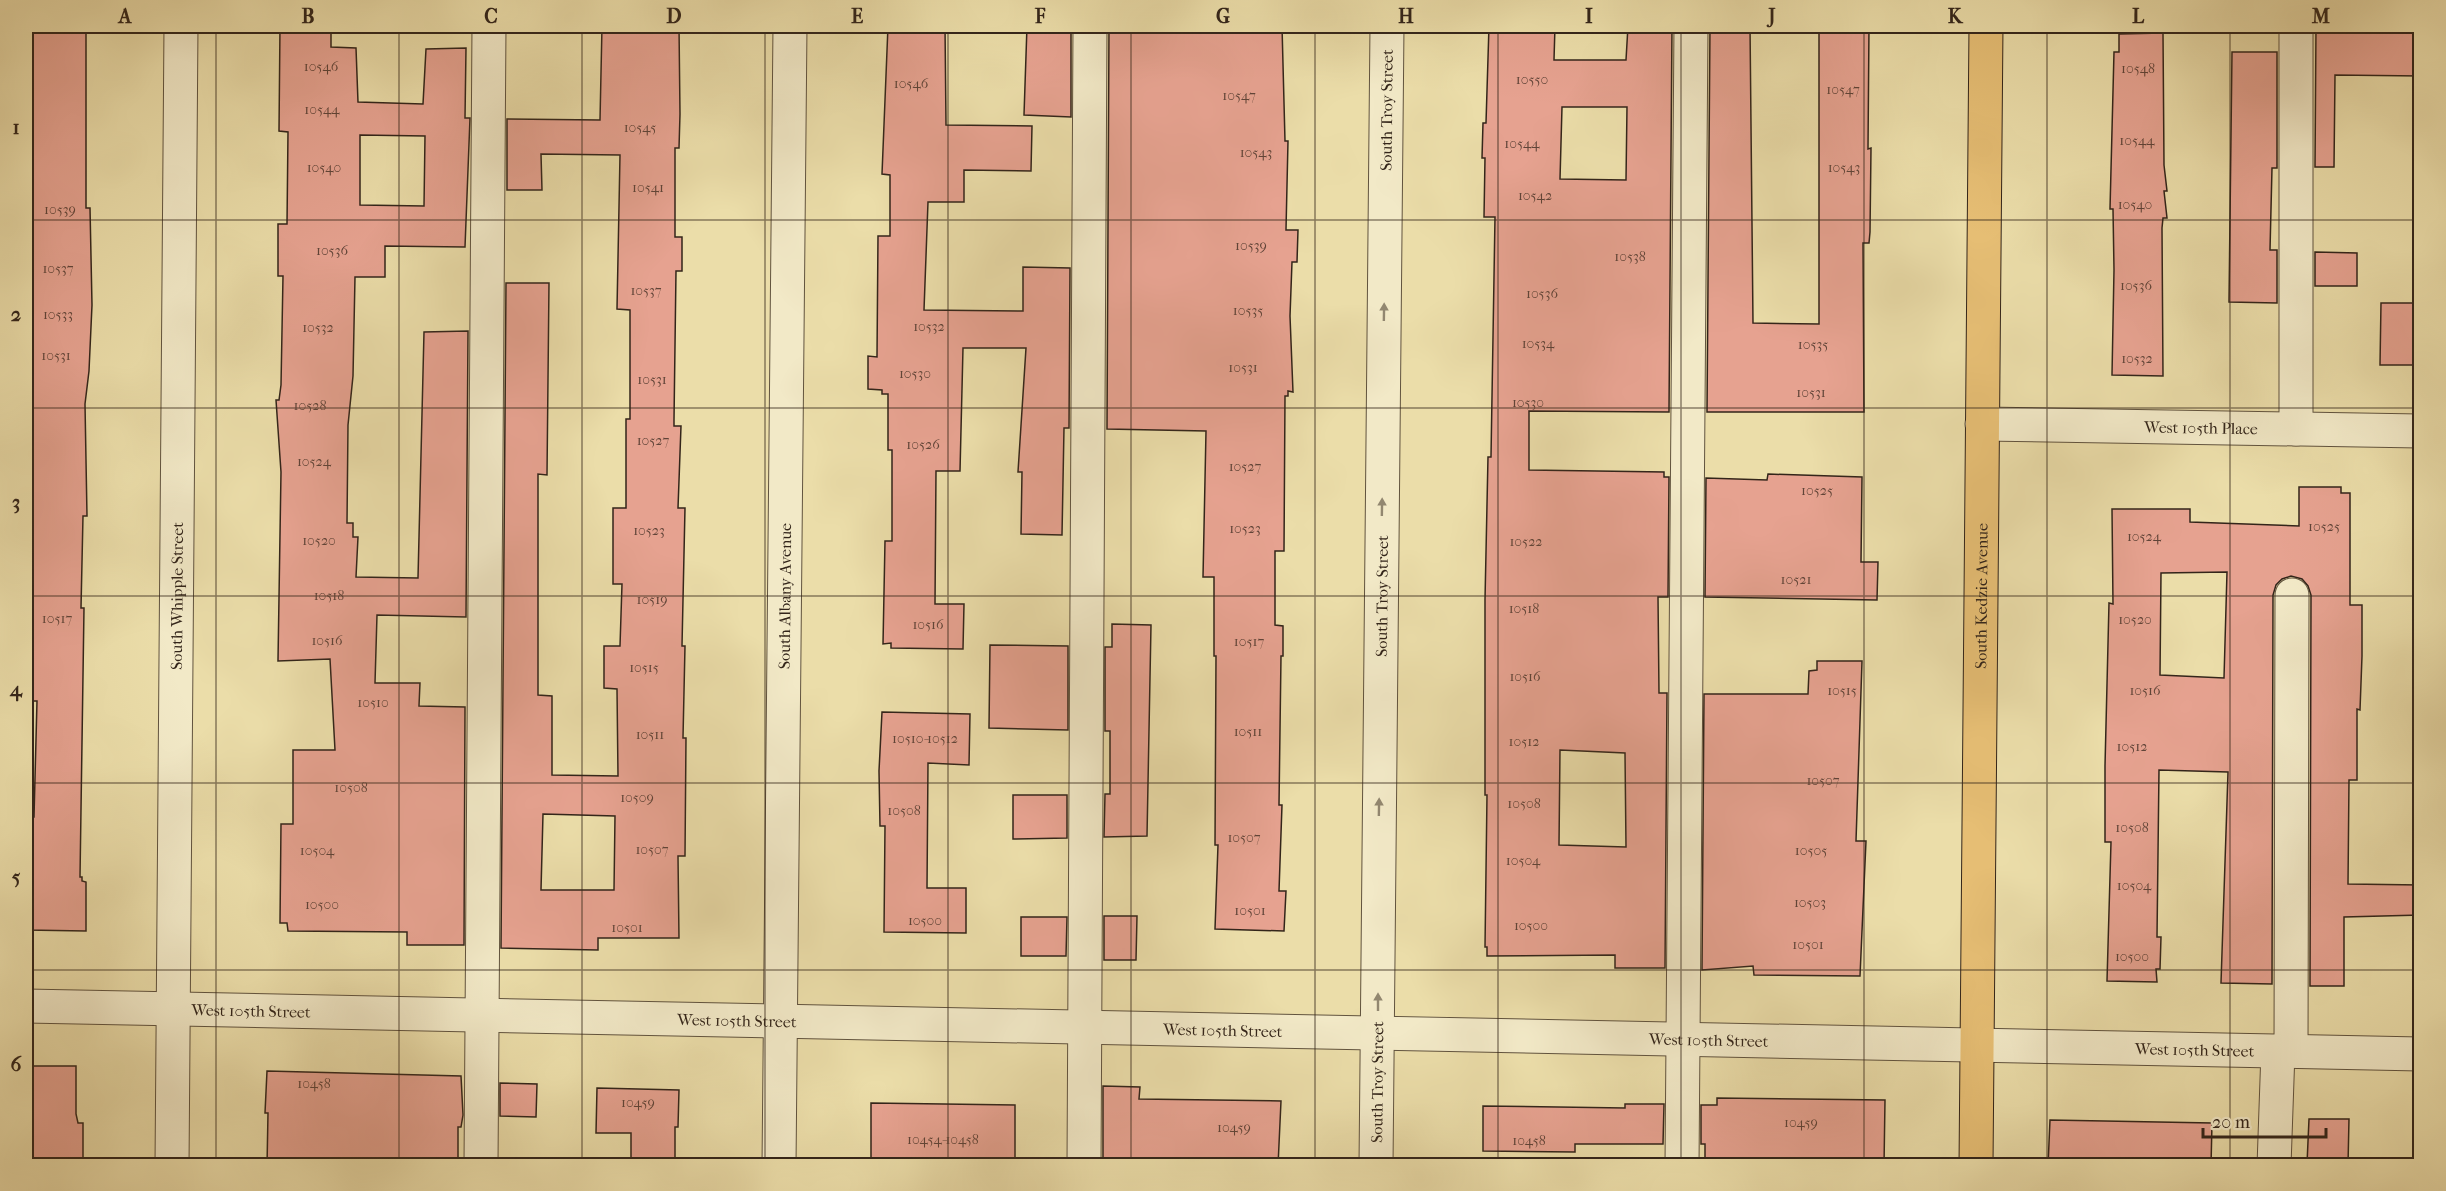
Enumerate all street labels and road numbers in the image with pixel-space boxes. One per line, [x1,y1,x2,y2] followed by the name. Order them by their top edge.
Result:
[1376,49,1396,171] street label: South Troy Street
[2143,417,2258,438] street label: West 105th Place
[166,522,187,670] street label: South Whipple Street
[774,523,795,669] street label: South Albany Avenue
[1971,523,1991,669] street label: South Kedzie Avenue
[1371,535,1392,657] street label: South Troy Street
[190,1000,311,1021] street label: West 105th Street
[676,1010,797,1031] street label: West 105th Street
[1162,1019,1283,1041] street label: West 105th Street
[1367,1021,1387,1143] street label: South Troy Street
[1648,1029,1769,1050] street label: West 105th Street
[2134,1039,2255,1060] street label: West 105th Street

